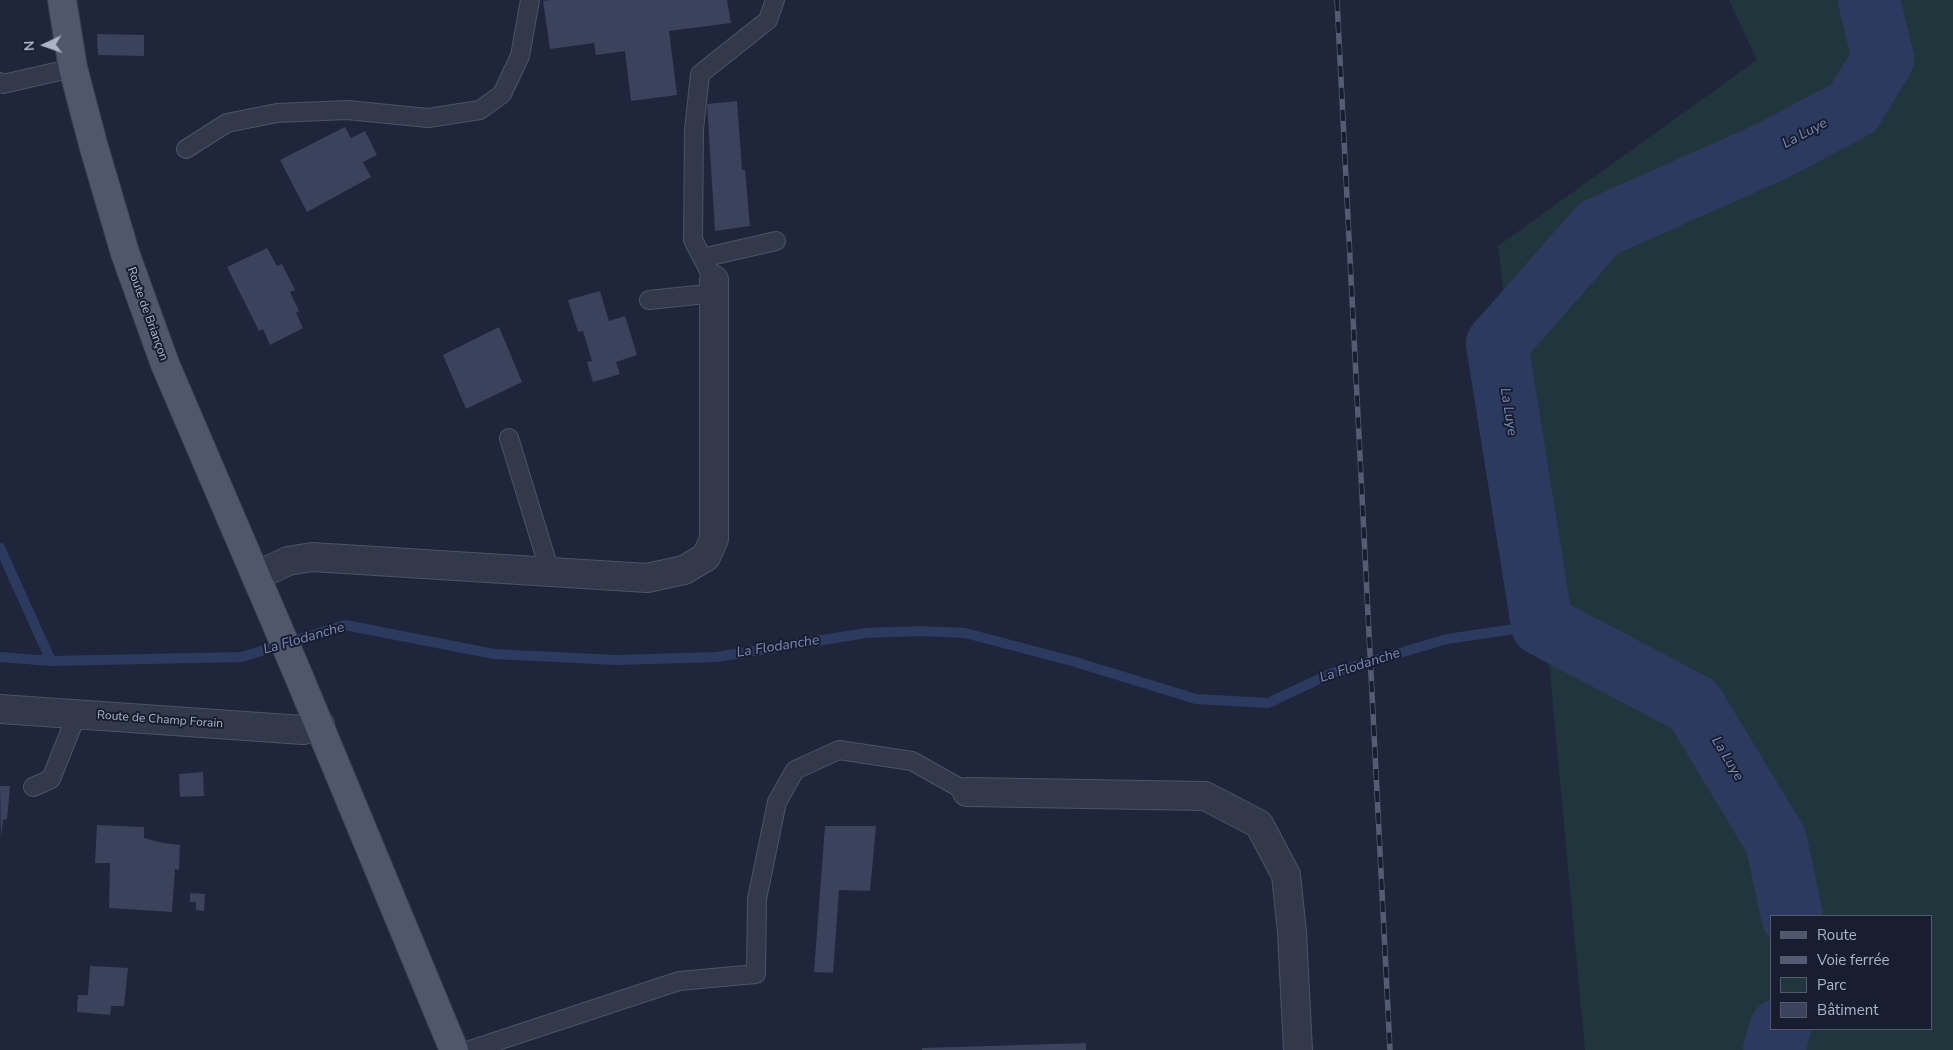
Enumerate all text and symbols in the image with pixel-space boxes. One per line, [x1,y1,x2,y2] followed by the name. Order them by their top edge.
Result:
[20,20,70,70] north arrow
[20,40,39,52] text: N
[1780,115,1830,153] water label: La Luye
[123,265,171,363] street label: Route de Briançon
[1496,387,1520,437] water label: La Luye
[262,619,346,659] water label: La Flodanche
[735,632,821,662] water label: La Flodanche
[1318,645,1402,687] water label: La Flodanche
[97,708,223,732] street label: Route de Champ Forain
[1707,734,1747,784] water label: La Luye
[1770,915,1933,1030] legend
[1817,925,1857,945] text: Route
[1817,950,1889,970] text: Voie ferrée
[1817,975,1846,995] text: Parc
[1817,1000,1878,1020] text: Bâtiment

